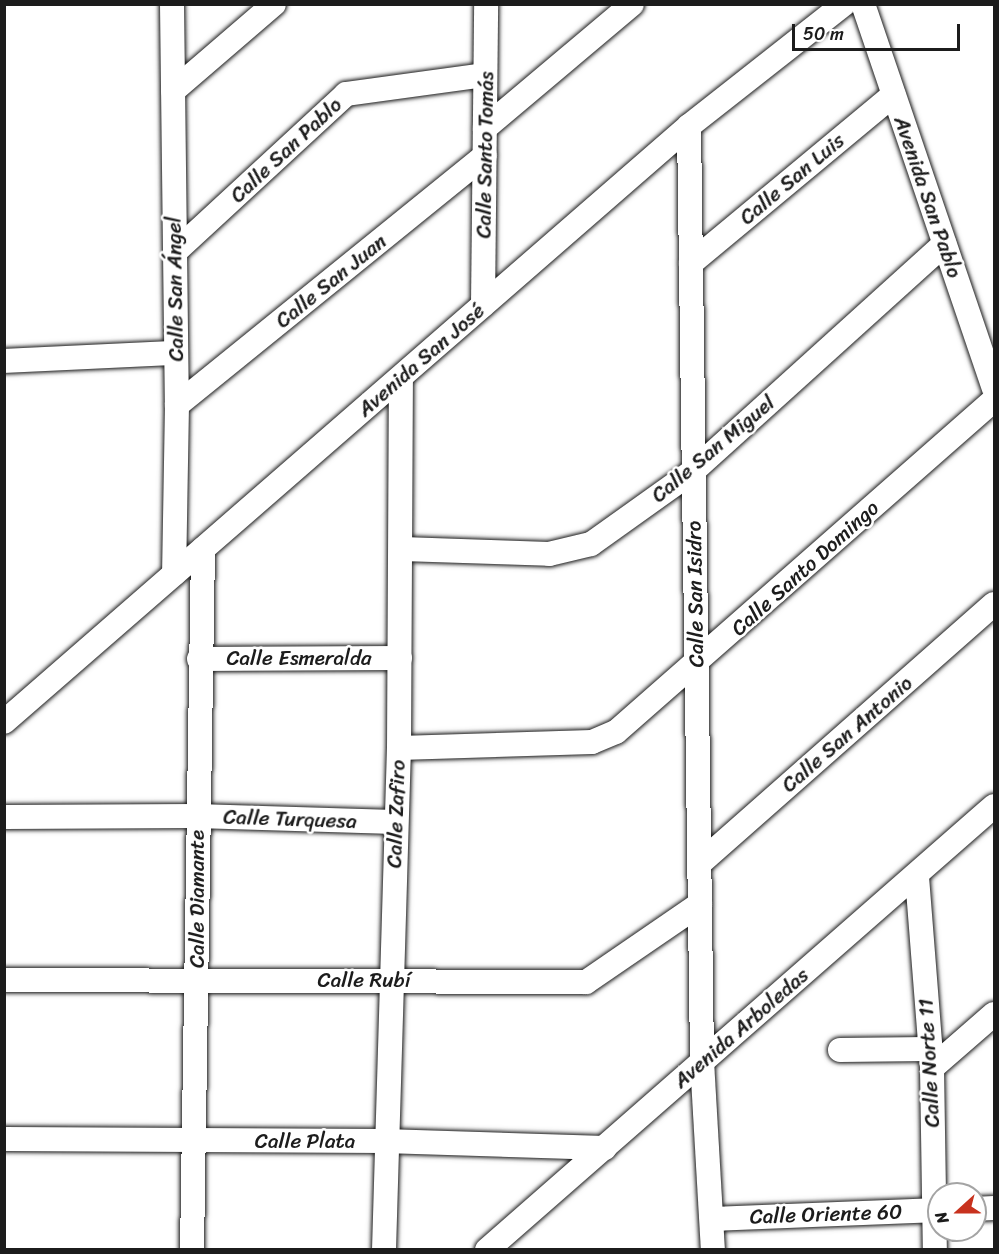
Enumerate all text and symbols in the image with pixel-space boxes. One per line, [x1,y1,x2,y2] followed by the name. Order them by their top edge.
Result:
[795,12,963,50] scale bar
[803,18,844,50] text: 50 m
[471,70,499,240] street label: Calle Santo Tomás
[225,92,347,208] street label: Calle San Pablo
[888,112,968,282] street label: Avenida San Pablo
[735,128,849,230] street label: Calle San Luis
[161,216,189,362] street label: Calle San Ángel
[270,229,392,333] street label: Calle San Juan
[352,298,490,422] street label: Avenida San José
[646,390,780,508] street label: Calle San Miguel
[726,495,884,641] street label: Calle Santo Domingo
[681,521,709,667] street label: Calle San Isidro
[226,645,372,671] street label: Calle Esmeralda
[777,670,917,798] street label: Calle San Antonio
[382,759,410,869] street label: Calle Zafiro
[223,804,357,834] street label: Calle Turquesa
[184,830,210,968] street label: Calle Diamante
[668,962,814,1094] street label: Avenida Arboledas
[317,967,411,993] street label: Calle Rubí
[913,998,945,1128] street label: Calle Norte 11
[255,1128,355,1154] street label: Calle Plata
[927,1182,987,1242] north arrow
[750,1199,902,1229] street label: Calle Oriente 60
[926,1208,957,1228] text: N

